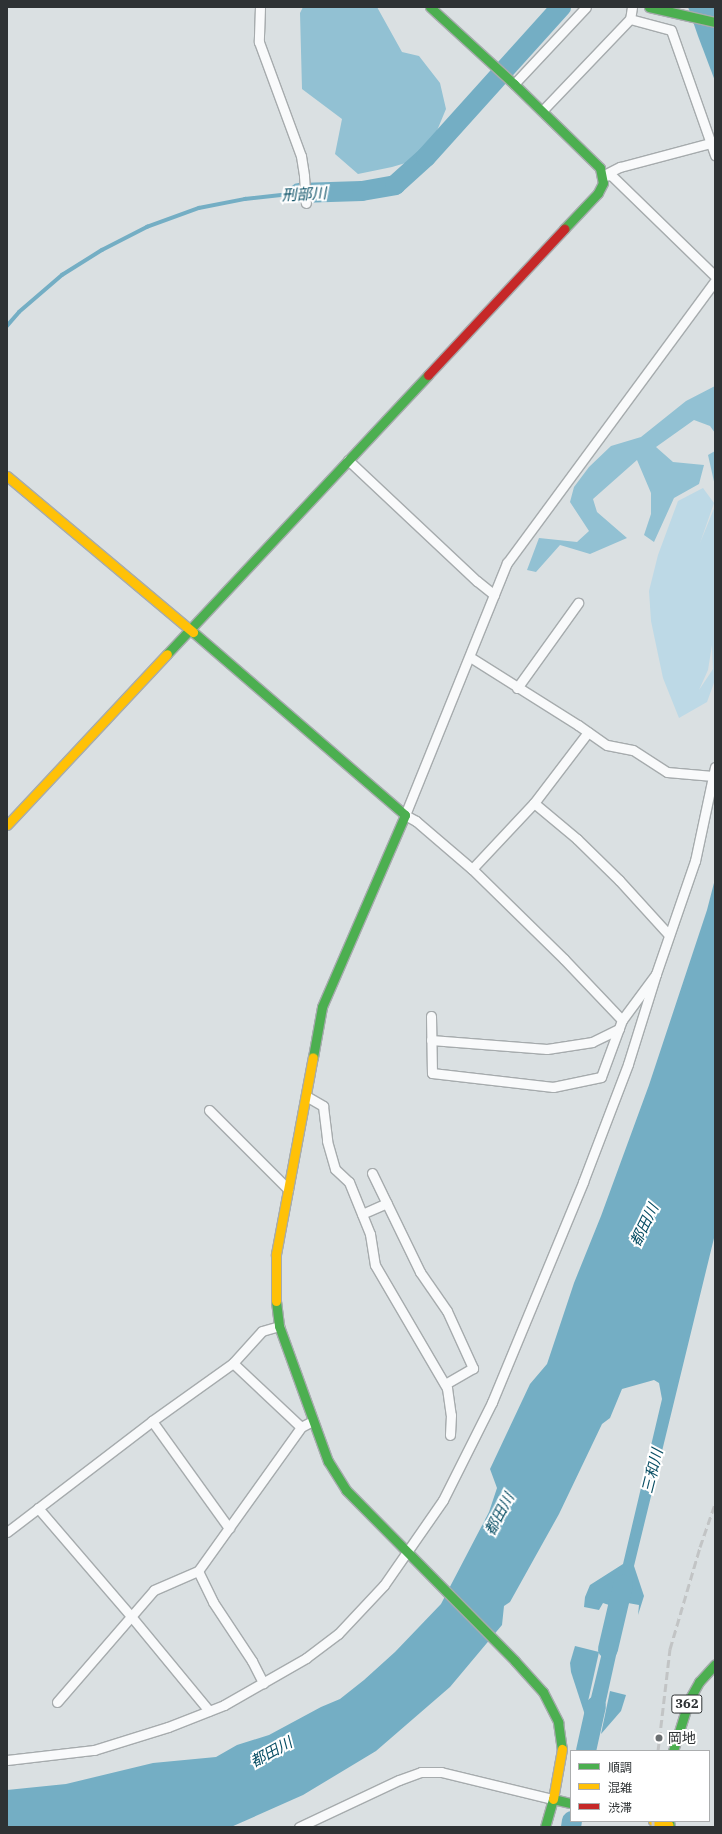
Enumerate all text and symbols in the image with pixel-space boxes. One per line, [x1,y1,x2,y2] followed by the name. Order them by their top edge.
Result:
[281,184,327,204] water label: 刑部川
[626,1201,662,1249] water label: 都田川
[638,1447,666,1495] water label: 三和川
[480,1490,518,1538] water label: 都田川
[671,1693,703,1715] road number: 362
[668,1730,696,1746] place label: 岡地
[653,1732,665,1744] marker: 岡地
[247,1733,295,1771] water label: 都田川
[570,1750,710,1822] legend
[608,1760,632,1775] text: 順調
[608,1780,632,1795] text: 混雑
[608,1800,632,1815] text: 渋滞

